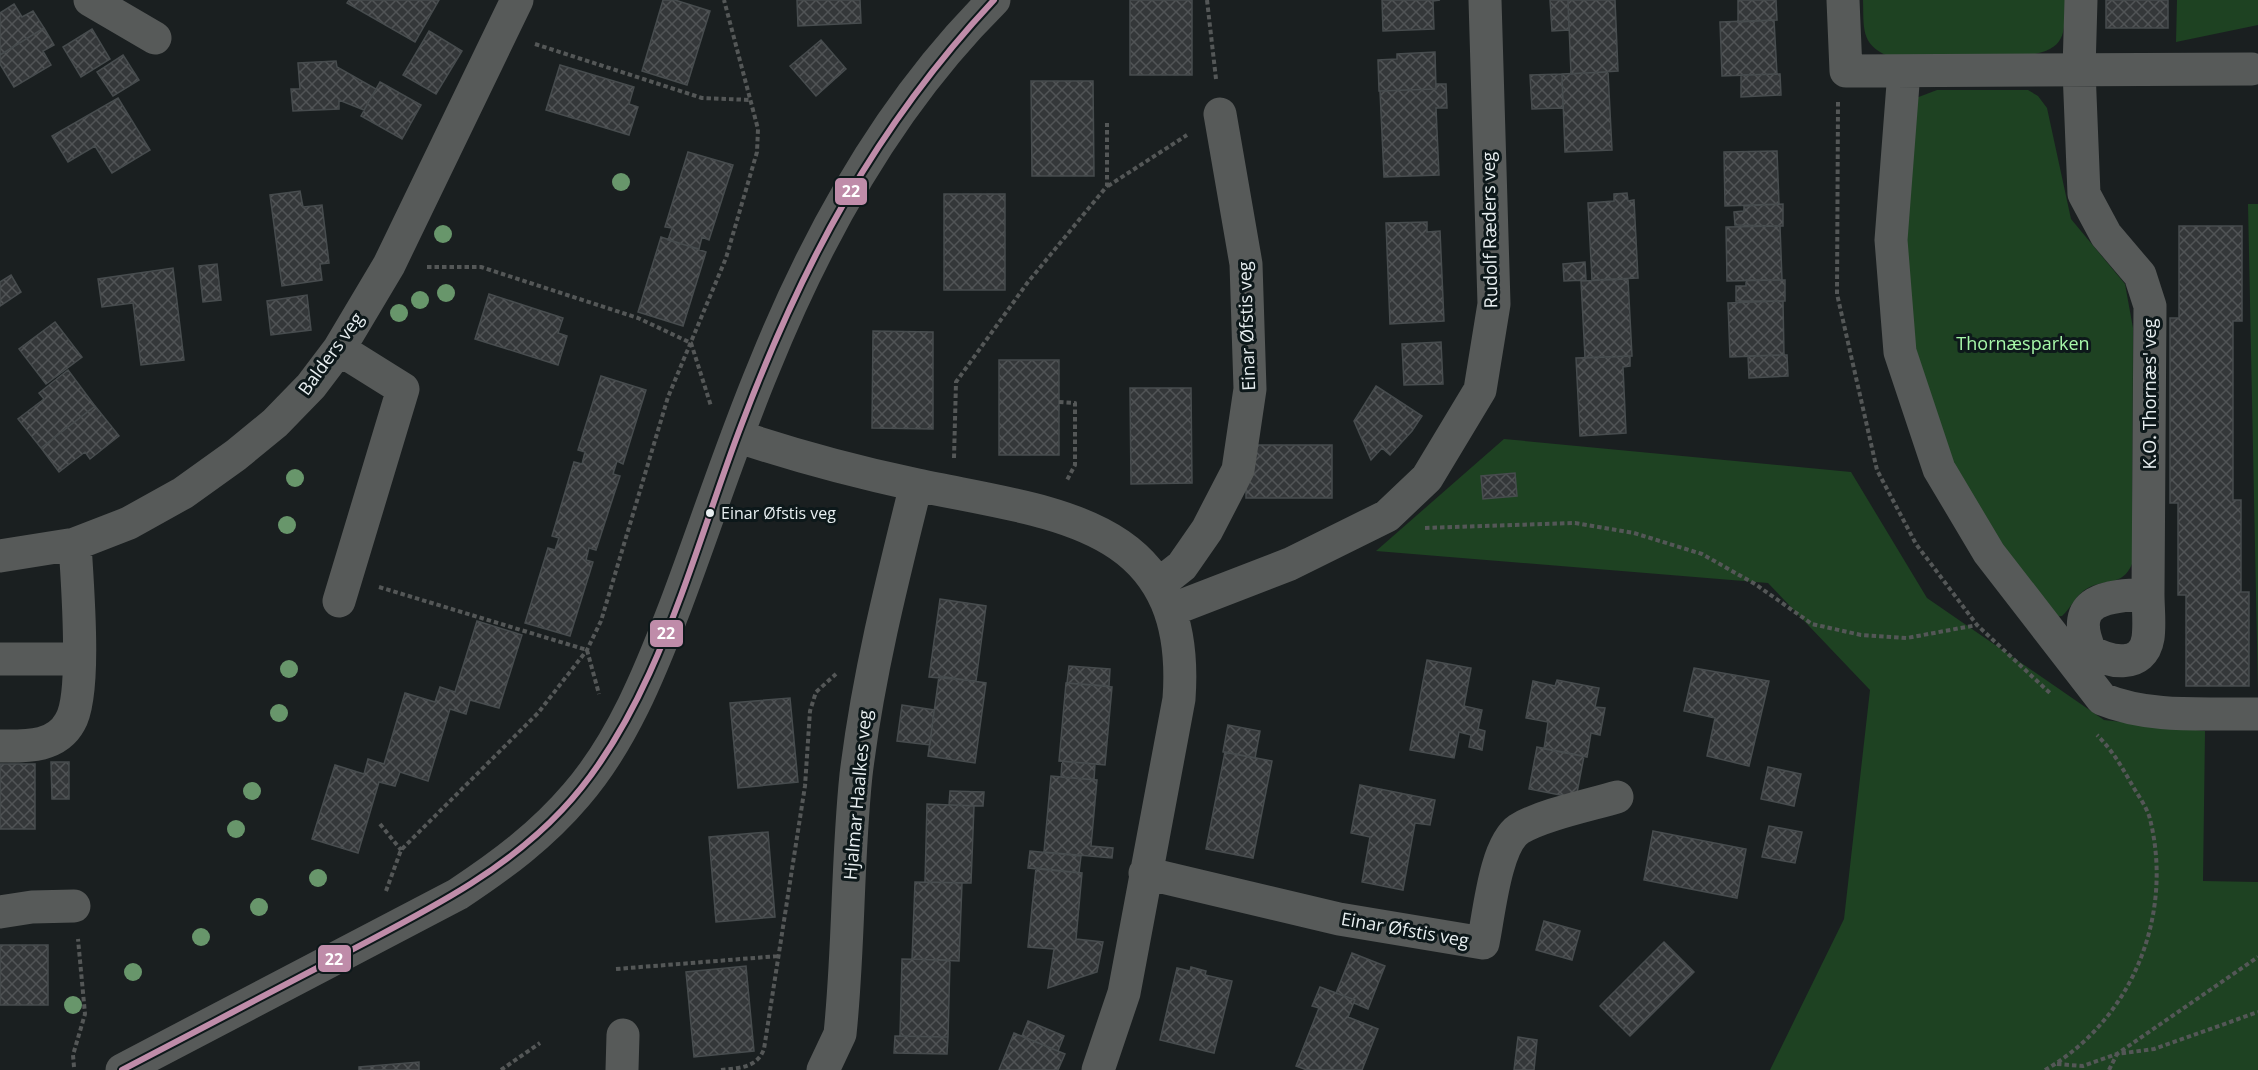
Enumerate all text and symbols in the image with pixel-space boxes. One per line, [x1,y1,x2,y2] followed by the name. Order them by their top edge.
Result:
[1476,151,1502,308] street label: Rudolf Ræders veg
[834,177,868,206] line badge: 22
[842,180,860,202] text: 22
[1232,261,1260,391] street label: Einar Øfstis veg
[292,307,368,400] street label: Balders veg
[2137,318,2161,469] street label: K.O. Thornæs' veg
[1956,331,2090,355] park label: Thornæsparken
[721,502,836,524] place label: Einar Øfstis veg
[704,507,716,519] marker: Einar Øfstis veg
[649,619,684,648] line badge: 22
[657,622,675,644] text: 22
[838,709,876,881] street label: Hjalmar Haalkes veg
[1339,906,1471,952] street label: Einar Øfstis veg
[317,944,352,973] line badge: 22
[325,948,343,970] text: 22

